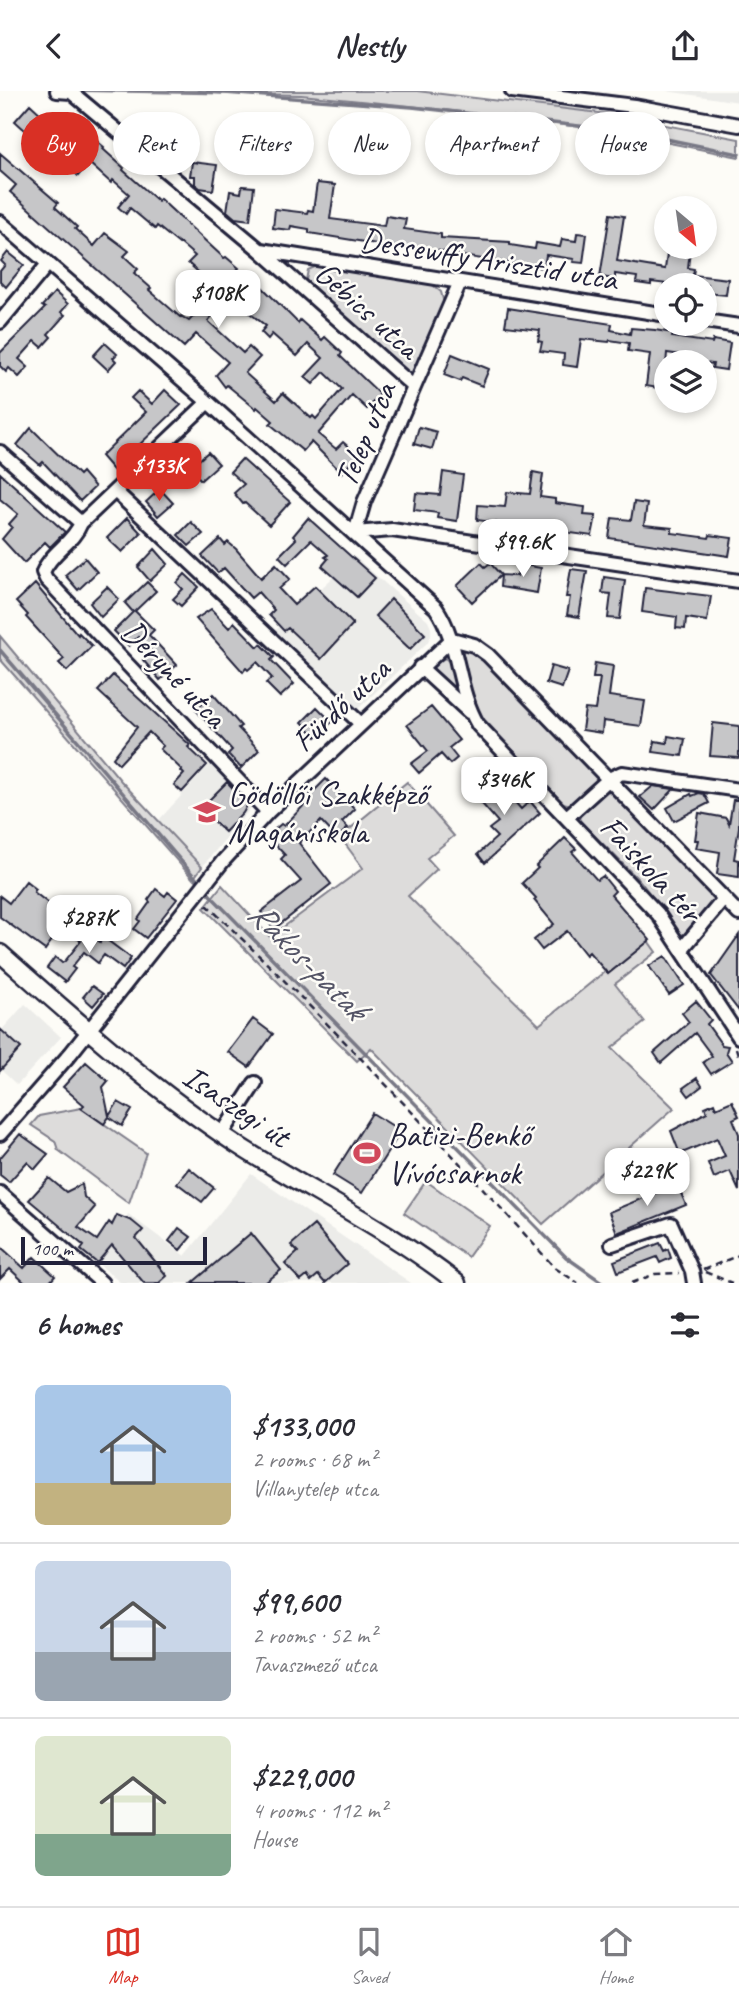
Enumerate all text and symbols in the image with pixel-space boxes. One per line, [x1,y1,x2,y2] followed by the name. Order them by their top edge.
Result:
[335,25,404,66] text: Nestly
[35,27,73,65] icon: back
[666,27,704,65] icon: share
[21,112,99,175] chip: Buy
[113,112,200,175] chip: Rent
[214,112,314,175] chip: Filters
[328,112,411,175] chip: New
[425,112,561,175] chip: Apartment
[575,112,670,175] chip: House
[654,196,718,259] north arrow
[654,196,717,413] map controls
[357,218,623,300] street label: Dessewffy Arisztid utca
[306,252,430,369] street label: Gébics utca
[169,271,267,330] pin: $108K
[654,273,717,336] button: locate
[191,278,245,307] text: $108K
[654,350,717,413] button: layers
[324,374,407,493] street label: Telep utca
[110,443,208,503] pin: $133K
[132,451,186,480] text: $133K
[466,519,580,579] pin: $99.6K
[494,527,552,556] text: $99.6K
[112,611,237,738] street label: Déryné utca
[283,647,400,761] street label: Fürdő utca
[455,757,553,817] pin: $346K
[477,765,531,794] text: $346K
[228,773,432,853] place label: Gödöllői Szakképző Magániskola
[192,797,222,827] school or university icon: Gödöllői Szakképző Magániskola
[591,806,713,933] street label: Faiskola tér
[239,891,381,1034] water label: Rákos-patak
[40,895,138,955] pin: $287K
[63,903,116,932] text: $287K
[175,1055,300,1158] street label: Isaszegi út
[388,1114,536,1194] place label: Batizi-Benkő Vívócsarnok
[352,1138,382,1168] sports icon: Batizi-Benkő Vívócsarnok
[598,1149,696,1208] pin: $229K
[621,1156,673,1185] text: $229K
[21,1234,206,1266] scale bar
[32,1237,73,1261] text: 100 m
[35,1306,120,1344] text: 6 homes
[666,1306,704,1344] icon: filters
[252,1407,352,1445] text: $133,000
[91,1413,175,1497] icon: home
[252,1445,376,1474] text: 2 rooms · 68 m²
[252,1474,378,1503] text: Villanytelep utca
[252,1583,339,1621] text: $99,600
[91,1589,175,1673] icon: home
[252,1621,376,1650] text: 2 rooms · 52 m²
[252,1650,377,1679] text: Tavaszmező utca
[252,1758,352,1796] text: $229,000
[91,1764,175,1848] icon: home
[252,1796,387,1825] text: 4 rooms · 112 m²
[252,1825,297,1854] text: House
[104,1923,142,1989] tab: Map
[350,1923,388,1989] tab: Saved
[597,1923,635,1989] tab: Home

